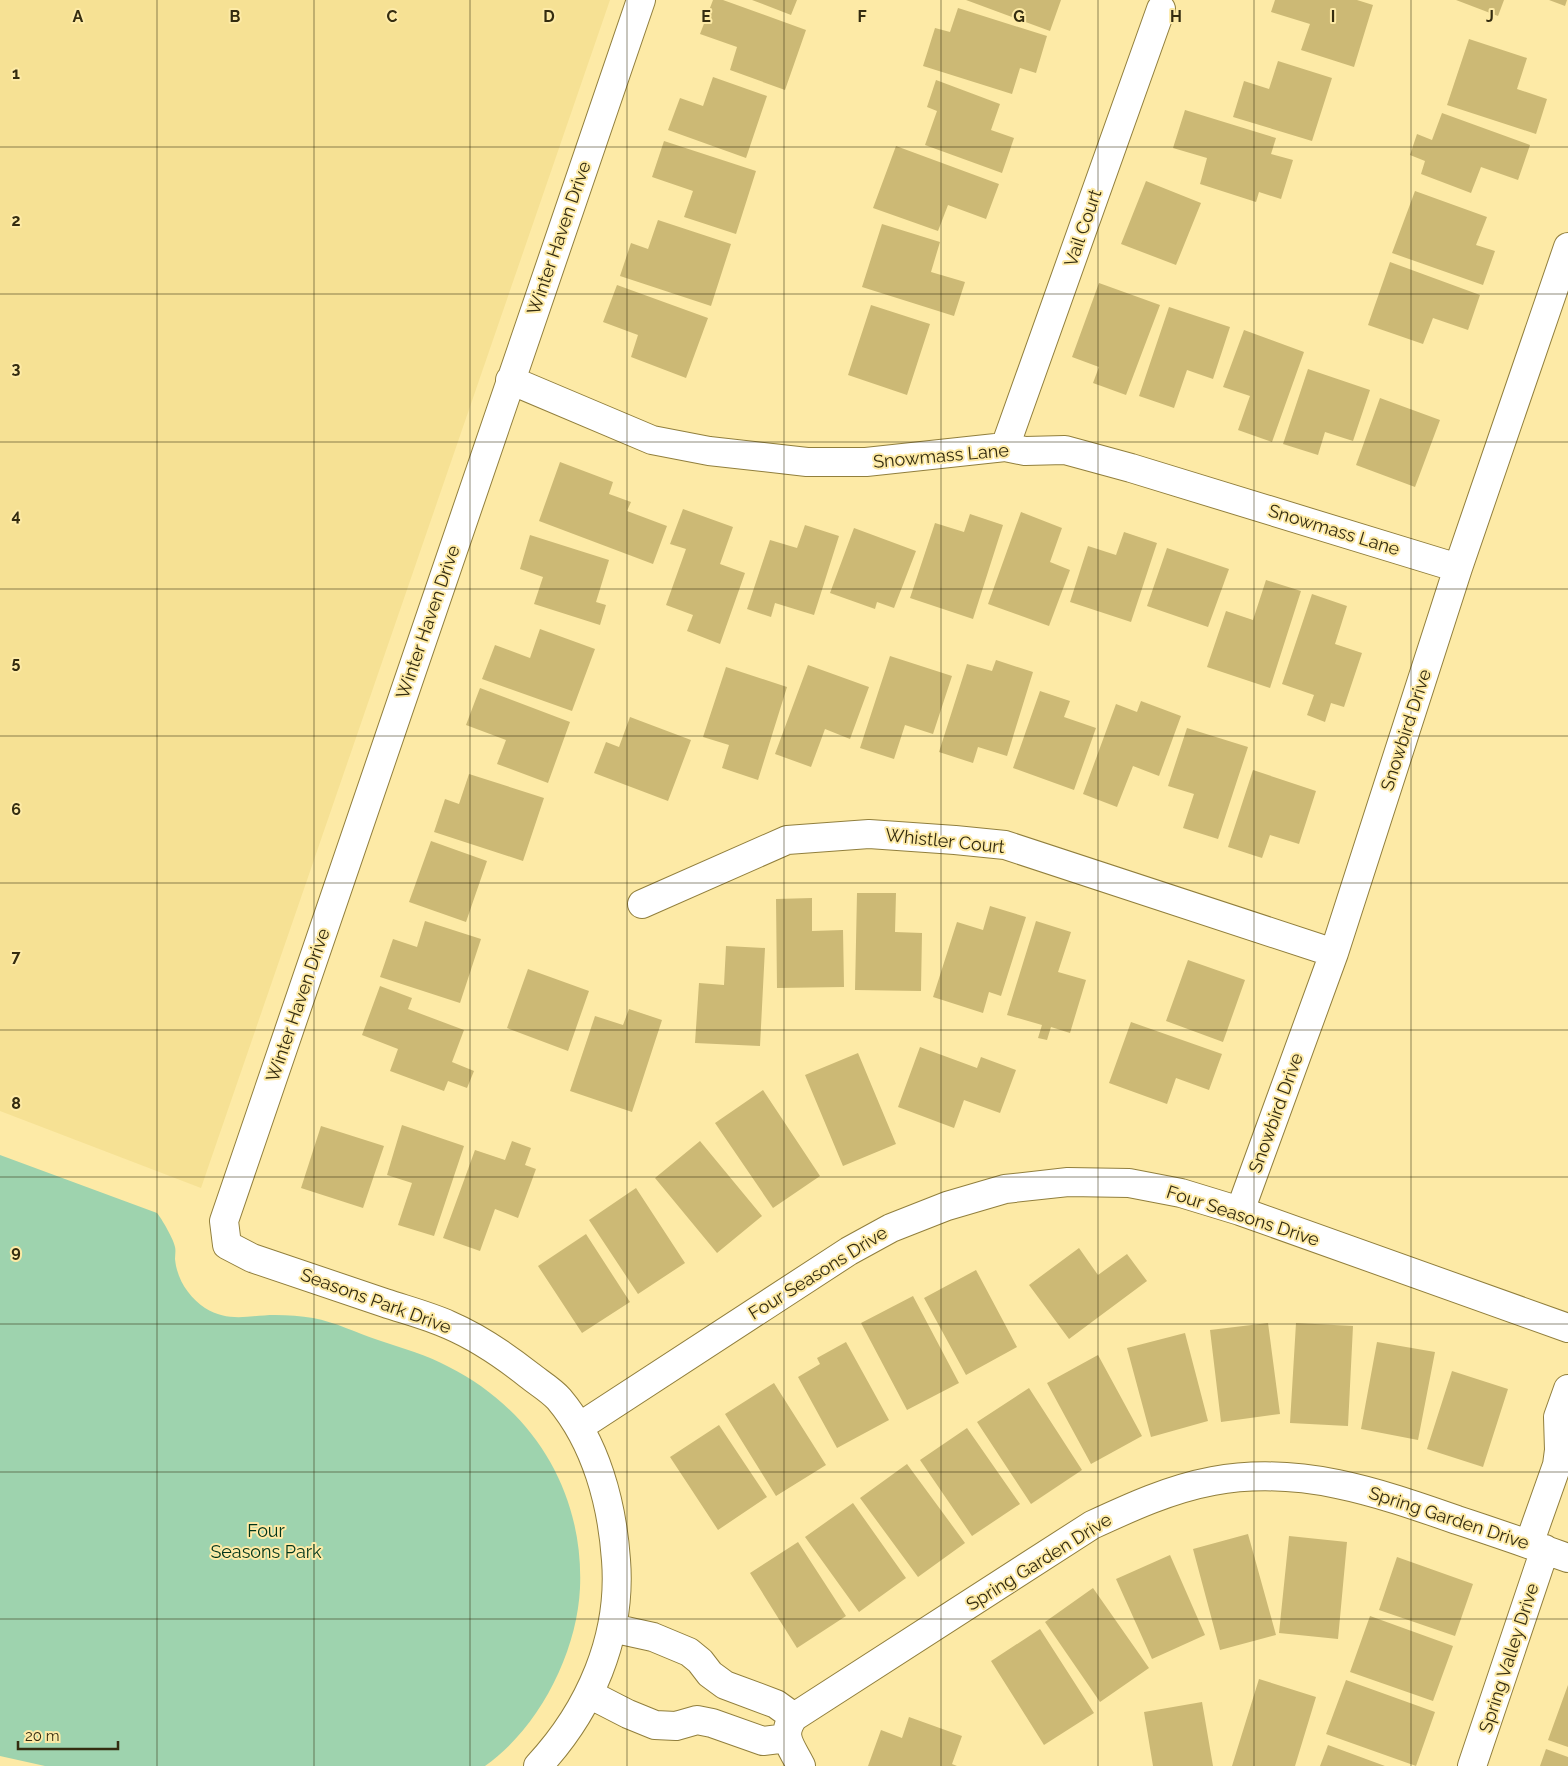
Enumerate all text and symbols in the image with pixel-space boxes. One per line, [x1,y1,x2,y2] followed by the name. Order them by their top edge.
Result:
[73,7,84,26] text: A
[230,7,241,26] text: B
[387,7,398,26] text: C
[543,7,555,26] text: D
[701,7,711,26] text: E
[857,7,867,26] text: F
[1013,7,1025,26] text: G
[1170,7,1182,26] text: H
[1331,7,1335,26] text: I
[1486,7,1494,26] text: J
[12,64,20,83] text: 1
[522,158,595,317] street label: Winter Haven Drive
[1060,187,1105,269] street label: Vail Court
[11,211,21,230] text: 2
[12,359,21,378] text: 3
[872,439,1010,472] street label: Snowmass Lane
[1266,500,1403,560] street label: Snowmass Lane
[11,506,21,525] text: 4
[391,542,464,701] street label: Winter Haven Drive
[12,653,21,672] text: 5
[1376,666,1435,793] street label: Snowbird Drive
[11,800,21,819] text: 6
[884,824,1006,857] street label: Whistler Court
[261,925,334,1084] street label: Winter Haven Drive
[12,947,21,966] text: 7
[1244,1050,1307,1176] street label: Snowbird Drive
[11,1094,21,1113] text: 8
[1164,1181,1323,1250] street label: Four Seasons Drive
[745,1221,891,1324] street label: Four Seasons Drive
[11,1242,21,1261] text: 9
[298,1264,455,1338] street label: Seasons Park Drive
[1366,1482,1532,1553] street label: Spring Garden Drive
[962,1508,1115,1615] street label: Spring Garden Drive
[210,1520,322,1562] park label: Four Seasons Park
[1474,1580,1543,1735] street label: Spring Valley Drive
[18,1718,118,1750] scale bar
[25,1727,60,1745] text: 20 m

